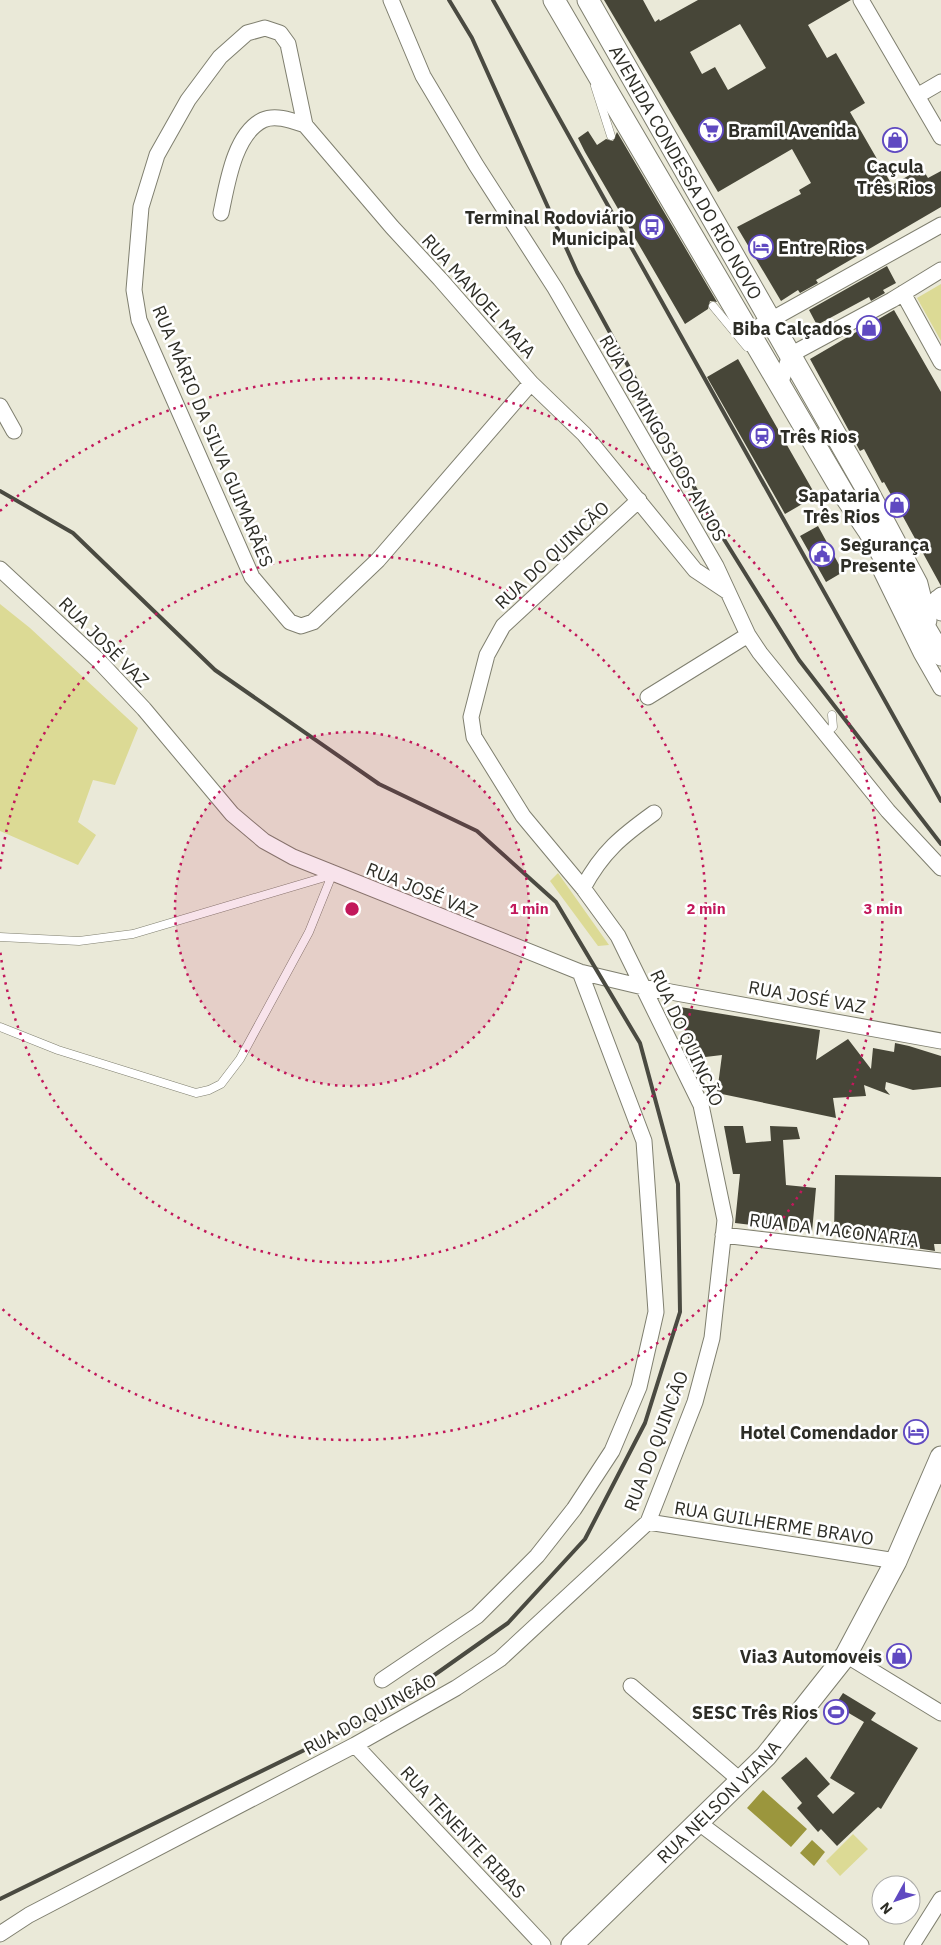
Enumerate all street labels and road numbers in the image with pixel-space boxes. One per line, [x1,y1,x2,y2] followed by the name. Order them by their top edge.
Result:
[604,41,768,303] street label: AVENIDA CONDESSA DO RIO NOVO
[417,229,541,363] street label: RUA MANOEL MAIA
[147,302,279,570] street label: RUA MÁRIO DA SILVA GUIMARÃES
[594,331,732,545] street label: RUA DOMINGOS DOS ANJOS
[490,496,614,614] street label: RUA DO QUINCÃO
[54,592,154,692] street label: RUA JOSÉ VAZ
[363,857,481,923] street label: RUA JOSÉ VAZ
[645,966,729,1110] street label: RUA DO QUINCÃO
[747,975,867,1019] street label: RUA JOSÉ VAZ
[748,1208,921,1252] street label: RUA DA MACONARIA
[619,1368,693,1514] street label: RUA DO QUINCÃO
[673,1496,875,1550] street label: RUA GUILHERME BRAVO
[300,1668,440,1760] street label: RUA DO QUINCÃO
[652,1735,786,1868] street label: RUA NELSON VIANA
[396,1761,530,1903] street label: RUA TENENTE RIBAS

